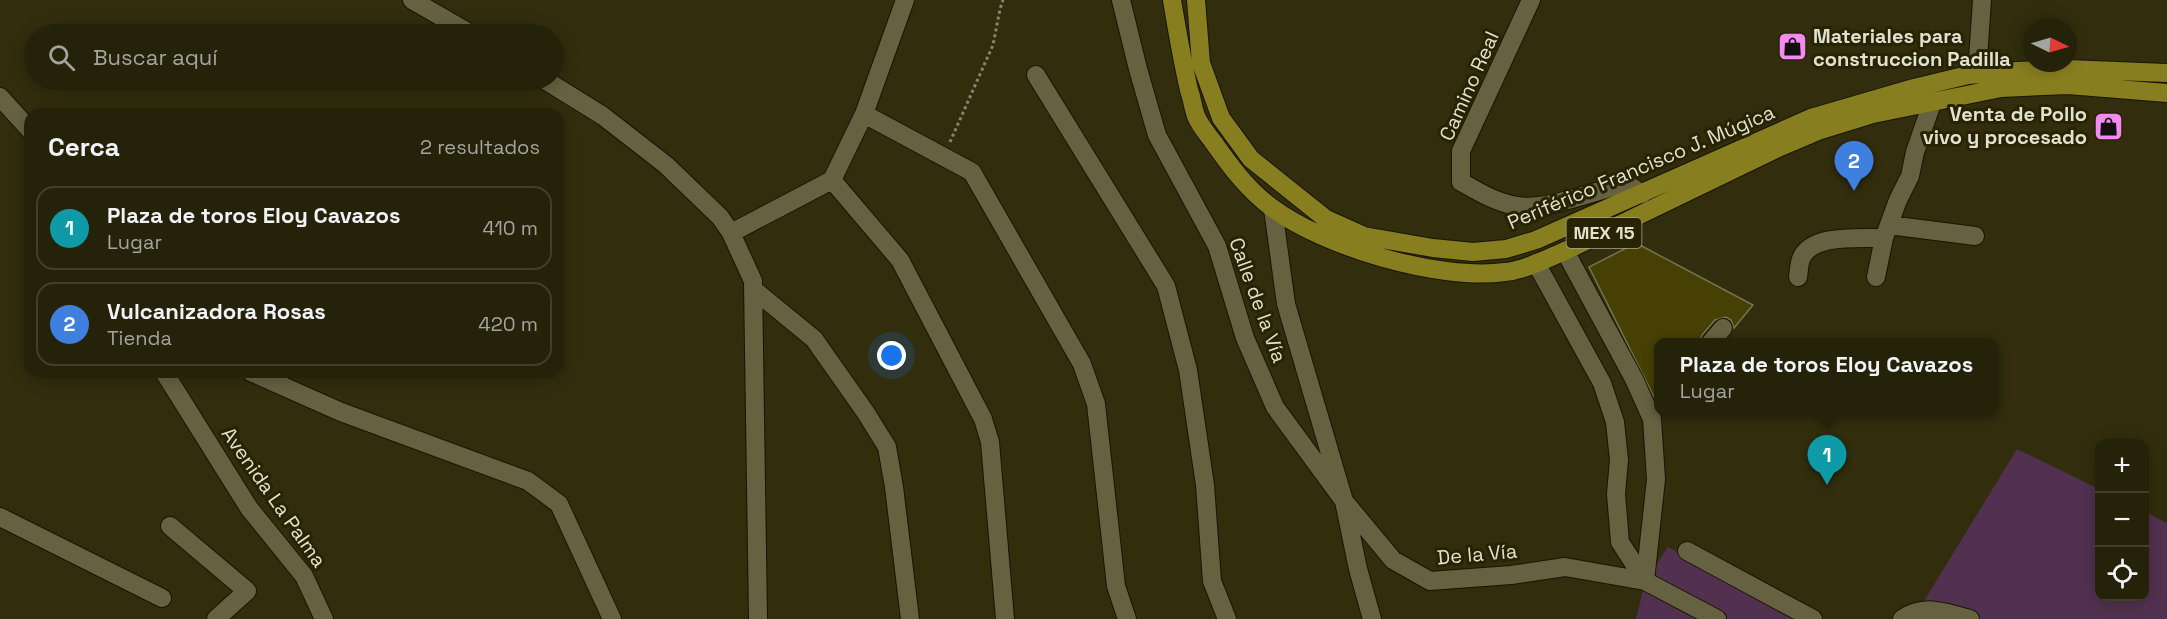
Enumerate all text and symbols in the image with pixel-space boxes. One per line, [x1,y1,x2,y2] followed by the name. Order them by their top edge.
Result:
[2023,18,2077,72] north arrow
[1813,23,2011,72] place label: Materiales para construccion Padilla
[24,24,564,90] search box
[1433,27,1505,145] street label: Camino Real
[1776,31,1808,63] shop icon: Materiales para construccion Padilla
[45,41,78,74] icon: search
[93,43,218,71] text: Buscar aquí
[1503,99,1779,235] street label: Periférico Francisco J. Múgica
[1923,101,2087,150] place label: Venta de Pollo vivo y procesado
[2092,110,2124,142] shop icon: Venta de Pollo vivo y procesado
[48,130,120,164] text: Cerca
[420,134,540,160] text: 2 resultados
[1834,142,1874,191] pin: 2
[107,201,401,229] text: Plaza de toros Eloy Cavazos
[65,215,74,241] text: 1
[482,215,538,241] text: 410 m
[1566,218,1642,248] road number: MEX 15
[107,229,162,255] text: Lugar
[1223,234,1293,366] street label: Calle de la Vía
[107,297,326,325] text: Vulcanizadora Rosas
[64,311,75,337] text: 2
[478,311,538,337] text: 420 m
[107,325,172,351] text: Tienda
[1654,338,1999,416] popup
[877,341,906,370] your location
[1680,350,1973,378] text: Plaza de toros Eloy Cavazos
[1680,378,1735,404] text: Lugar
[216,422,332,572] street label: Avenida La Palma
[1808,436,1846,485] pin: 1
[2095,439,2149,601] map controls
[2095,439,2149,493] button: +
[2095,493,2149,547] button: −
[1436,538,1518,570] street label: De la Vía
[2095,547,2149,601] button: locate

